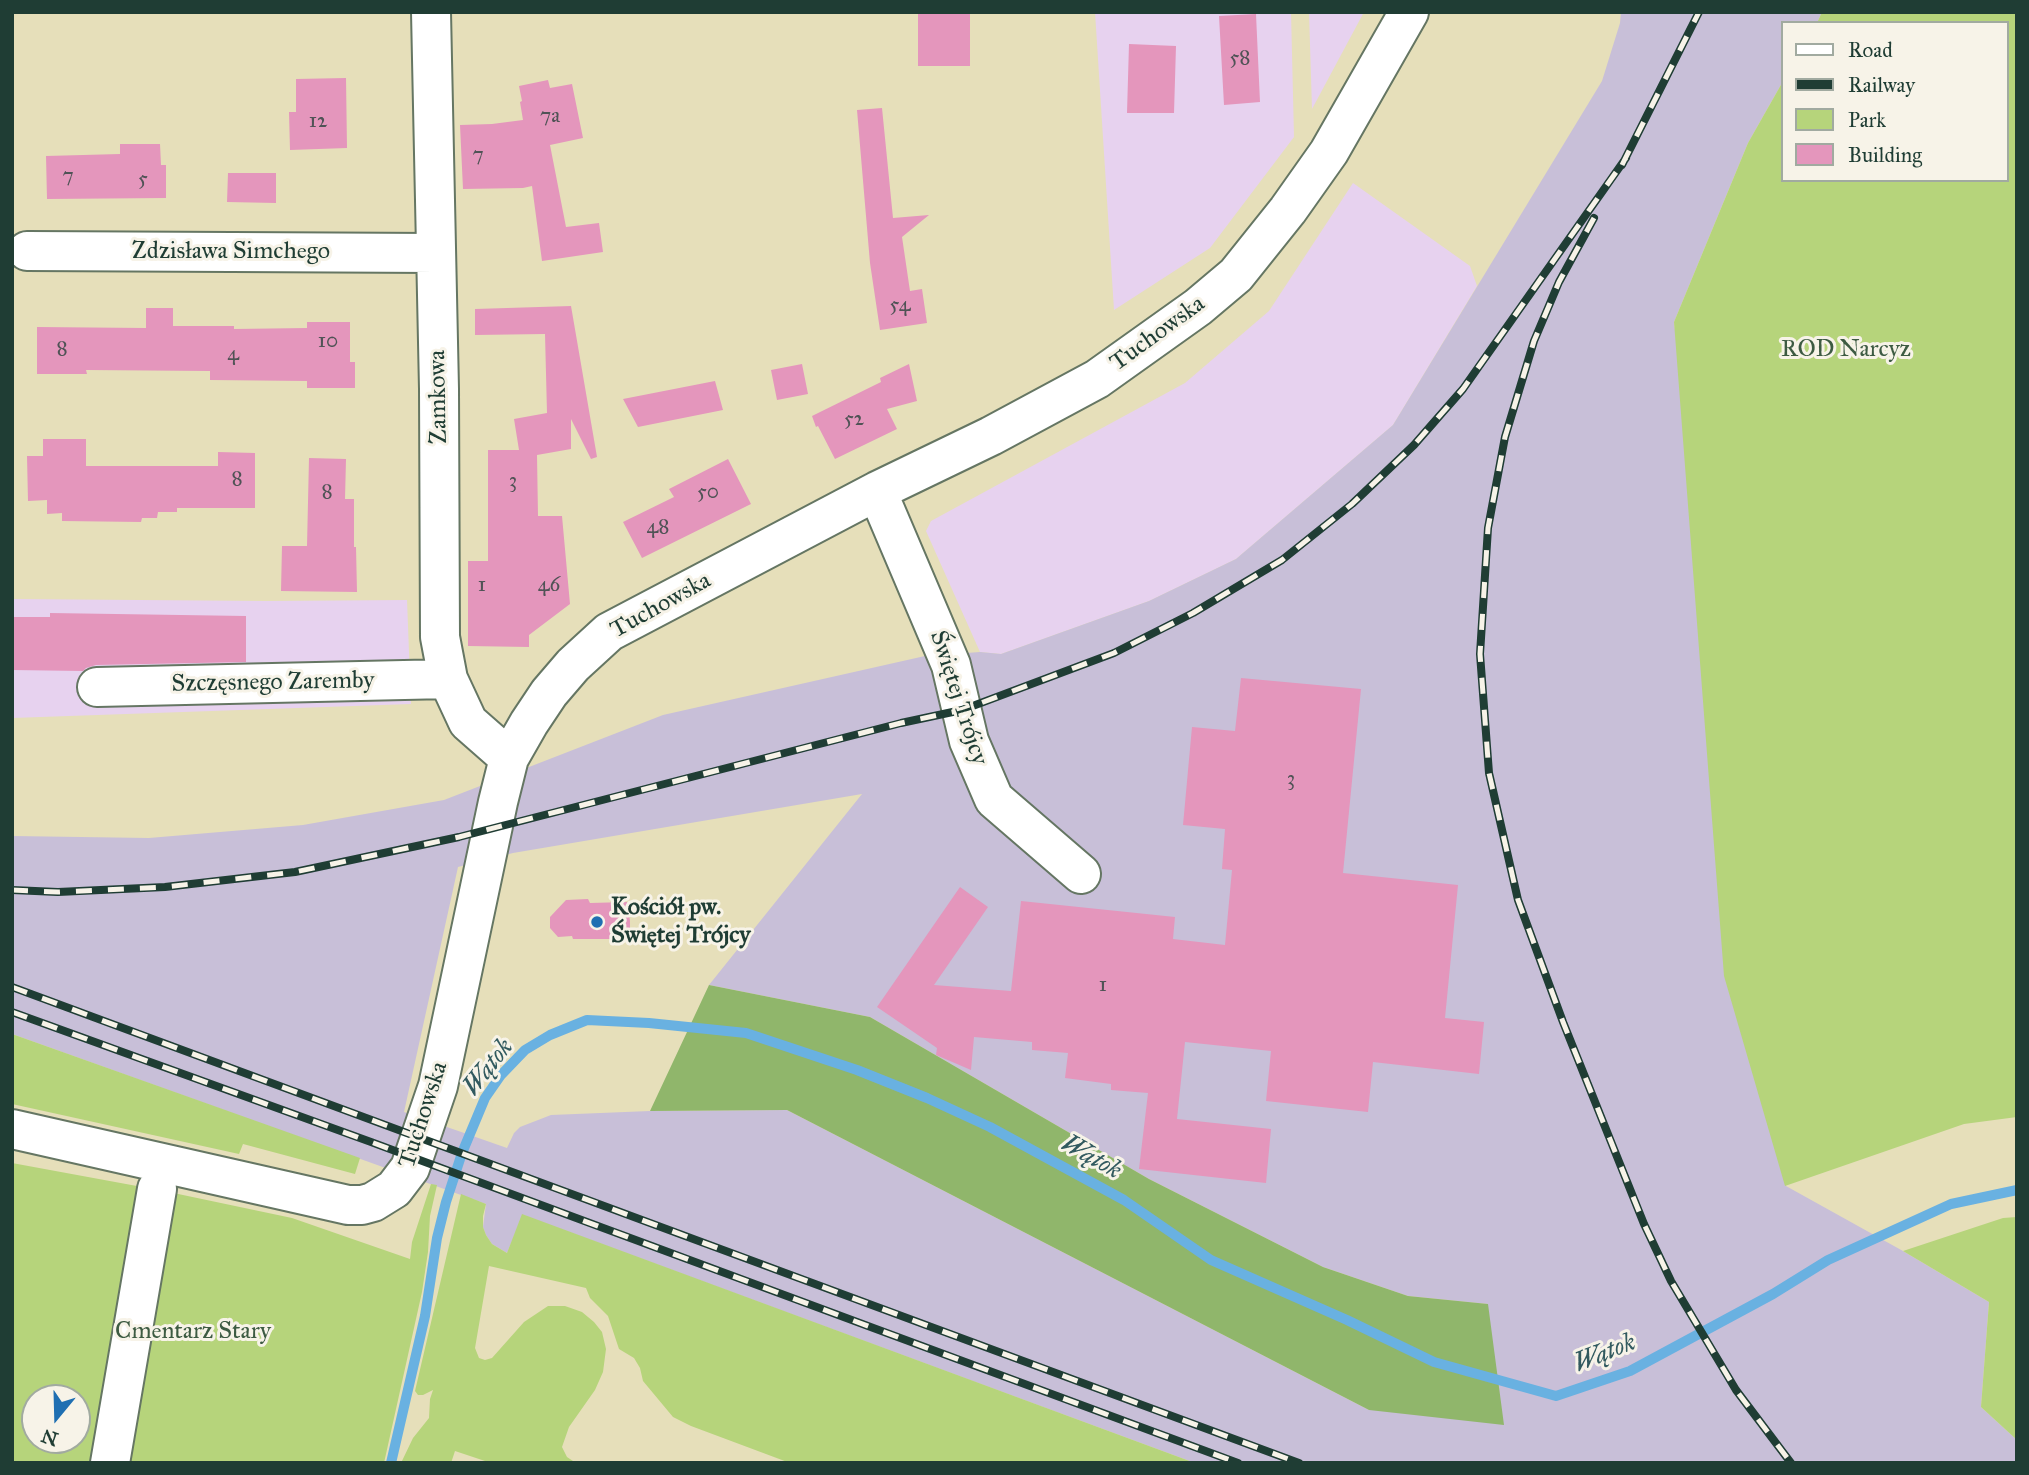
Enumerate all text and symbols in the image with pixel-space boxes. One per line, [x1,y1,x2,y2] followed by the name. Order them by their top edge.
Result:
[1780,21,2008,182] legend
[1848,37,1893,63] text: Road
[1230,46,1250,72] house number: 58
[1848,72,1915,98] text: Railway
[540,104,560,130] house number: 7a
[1848,107,1886,133] text: Park
[309,109,327,135] house number: 12
[1848,142,1922,168] text: Building
[472,143,484,169] house number: 7
[62,164,74,190] house number: 7
[138,167,148,193] house number: 5
[132,238,330,266] street label: Zdzisława Simchego
[1105,290,1211,378] street label: Tuchowska
[890,293,910,319] house number: 54
[318,329,338,355] house number: 10
[1781,336,1911,364] park label: ROD Narcyz
[56,337,68,363] house number: 8
[227,342,239,368] house number: 4
[424,350,454,444] street label: Zamkowa
[844,407,864,433] house number: 52
[231,467,243,493] house number: 8
[509,469,517,495] house number: 3
[321,480,333,506] house number: 8
[697,480,719,506] house number: 50
[647,515,669,541] house number: 48
[606,567,716,645] street label: Tuchowska
[478,573,486,599] house number: 1
[538,573,560,599] house number: 46
[923,627,993,769] street label: Świętej Trójcy
[171,667,375,699] street label: Szczęsnego Zaremby
[1287,767,1295,793] house number: 3
[611,894,751,950] place label: Kościół pw. Świętej Trójcy
[589,914,605,930] marker: Kościół pw. Świętej Trójcy
[1099,973,1107,999] house number: 1
[457,1033,521,1103] water label: Wątok
[393,1058,455,1172] street label: Tuchowska
[1055,1129,1127,1187] water label: Wątok
[115,1318,271,1346] park label: Cmentarz Stary
[1569,1328,1641,1380] water label: Wątok
[21,1384,91,1454] north arrow
[38,1424,61,1451] text: N

